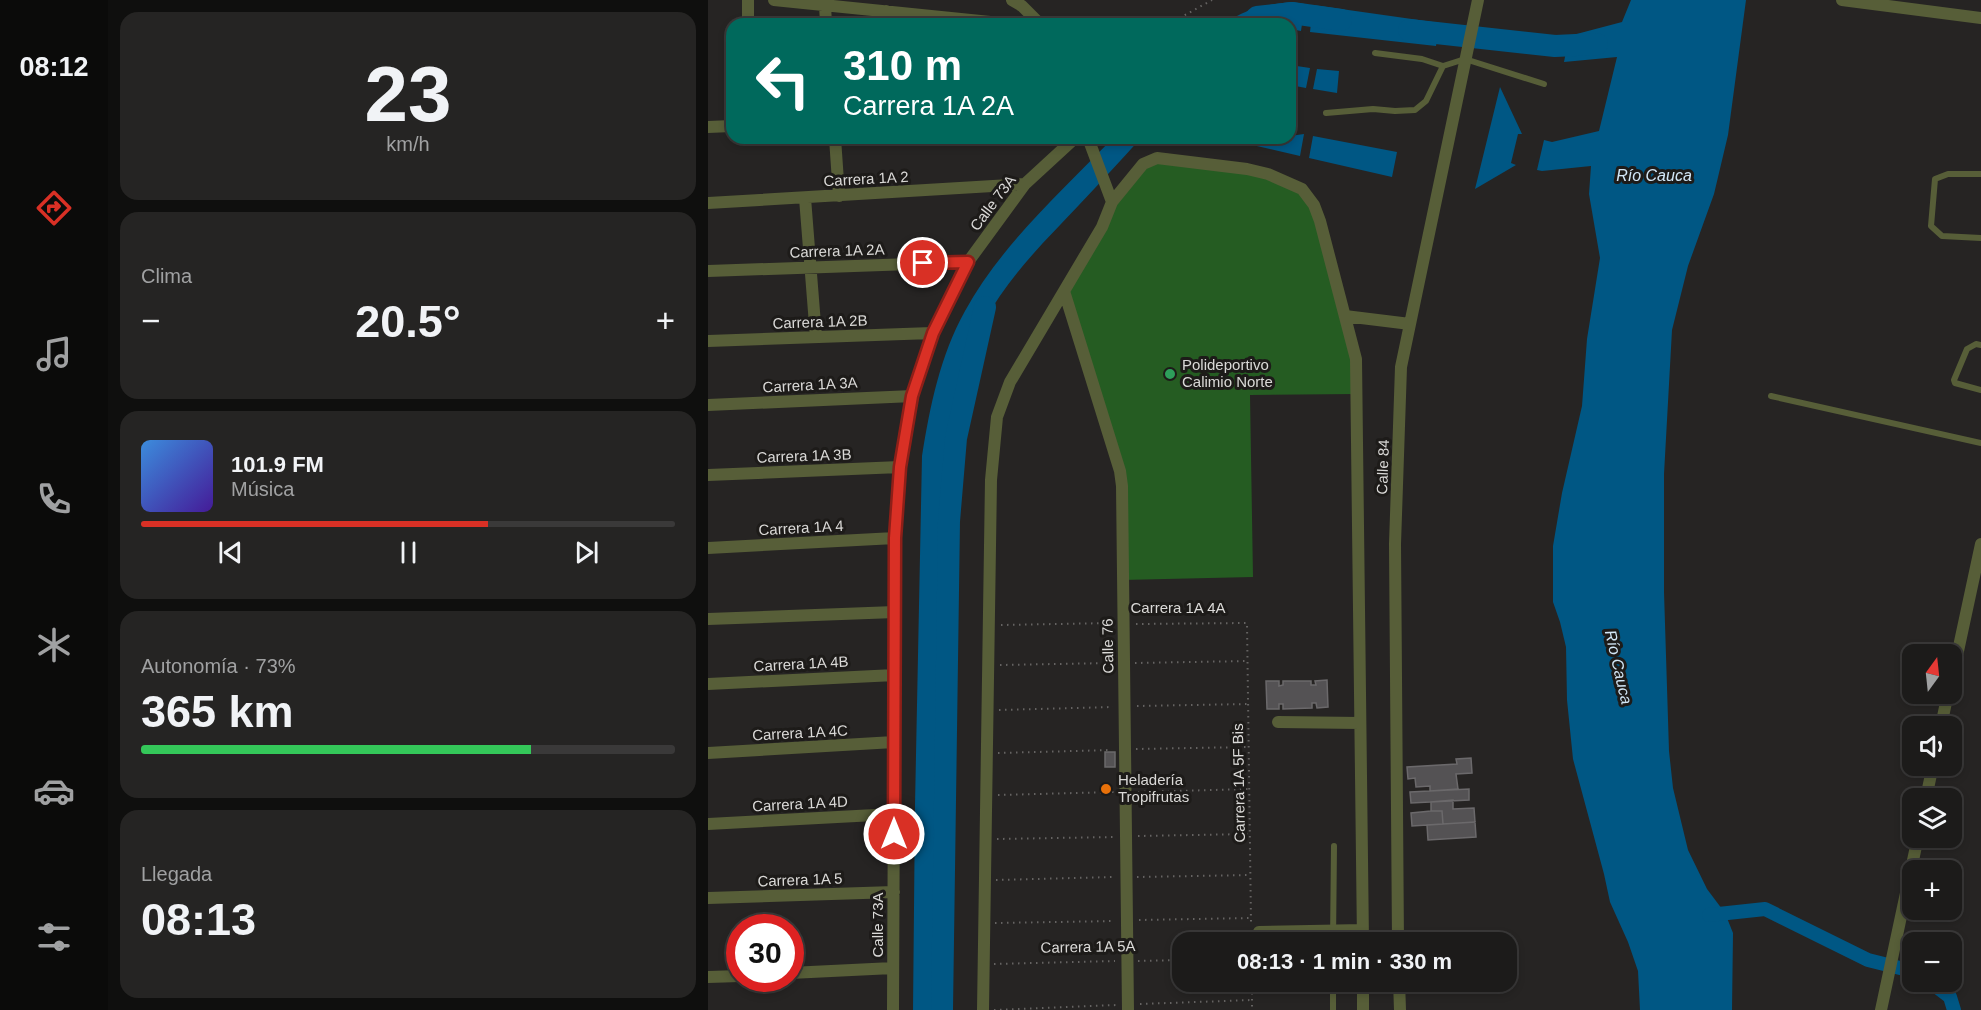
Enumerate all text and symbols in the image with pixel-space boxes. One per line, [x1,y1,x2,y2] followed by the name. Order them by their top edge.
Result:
[744,42,822,120] icon: left
[843,42,962,89] text: 310 m
[365,50,451,138] text: 23
[19,52,89,82] text: 08:12
[843,91,1014,121] text: Carrera 1A 2A
[386,133,430,155] text: km/h
[1616,167,1692,184] water label: Río Cauca
[823,168,909,189] street label: Carrera 1A 2
[966,172,1019,234] street label: Calle 73A
[33,187,75,229] icon: directions
[897,237,948,288] pin
[789,240,885,261] street label: Carrera 1A 2A
[906,246,939,279] icon: arrive
[141,265,192,287] text: Clima
[355,296,461,347] text: 20.5°
[141,302,160,339] text: −
[656,302,675,339] text: +
[772,311,868,332] street label: Carrera 1A 2B
[33,333,75,375] icon: music
[1182,356,1273,390] place label: Polideportivo Calimio Norte
[1163,367,1177,381] marker: Polideportivo Calimio Norte
[762,374,858,395] street label: Carrera 1A 3A
[1373,439,1392,495] street label: Calle 84
[756,445,852,466] street label: Carrera 1A 3B
[231,452,324,477] text: 101.9 FM
[33,478,75,520] icon: phone
[231,478,294,500] text: Música
[758,517,844,538] street label: Carrera 1A 4
[214,536,247,569] icon: previous
[392,536,425,569] icon: pause
[570,536,603,569] icon: next
[1130,599,1226,616] street label: Carrera 1A 4A
[1099,618,1116,674] street label: Calle 76
[33,624,75,666] icon: climate
[1602,628,1635,706] water label: Río Cauca
[1902,644,1962,704] north arrow
[1902,644,1962,992] map controls
[753,653,849,674] street label: Carrera 1A 4B
[141,655,296,677] text: Autonomía · 73%
[141,686,294,737] text: 365 km
[1902,716,1962,776] button: sound
[752,721,848,743] street label: Carrera 1A 4C
[1229,723,1248,843] street label: Carrera 1A 5F Bis
[33,770,75,812] icon: car
[1118,771,1189,805] place label: Heladería Tropifrutas
[1099,782,1113,796] marker: Heladería Tropifrutas
[1902,788,1962,848] button: layers
[752,792,848,814] street label: Carrera 1A 4D
[862,802,926,866] position arrow
[1902,860,1962,920] button: +
[141,863,212,885] text: Llegada
[757,870,843,889] street label: Carrera 1A 5
[869,892,886,958] street label: Calle 73A
[141,894,256,945] text: 08:13
[726,914,804,992] speed limit sign: 30
[33,916,75,958] icon: filters
[1902,932,1962,992] button: −
[1040,937,1136,956] street label: Carrera 1A 5A
[1237,949,1452,974] text: 08:13 · 1 min · 330 m

